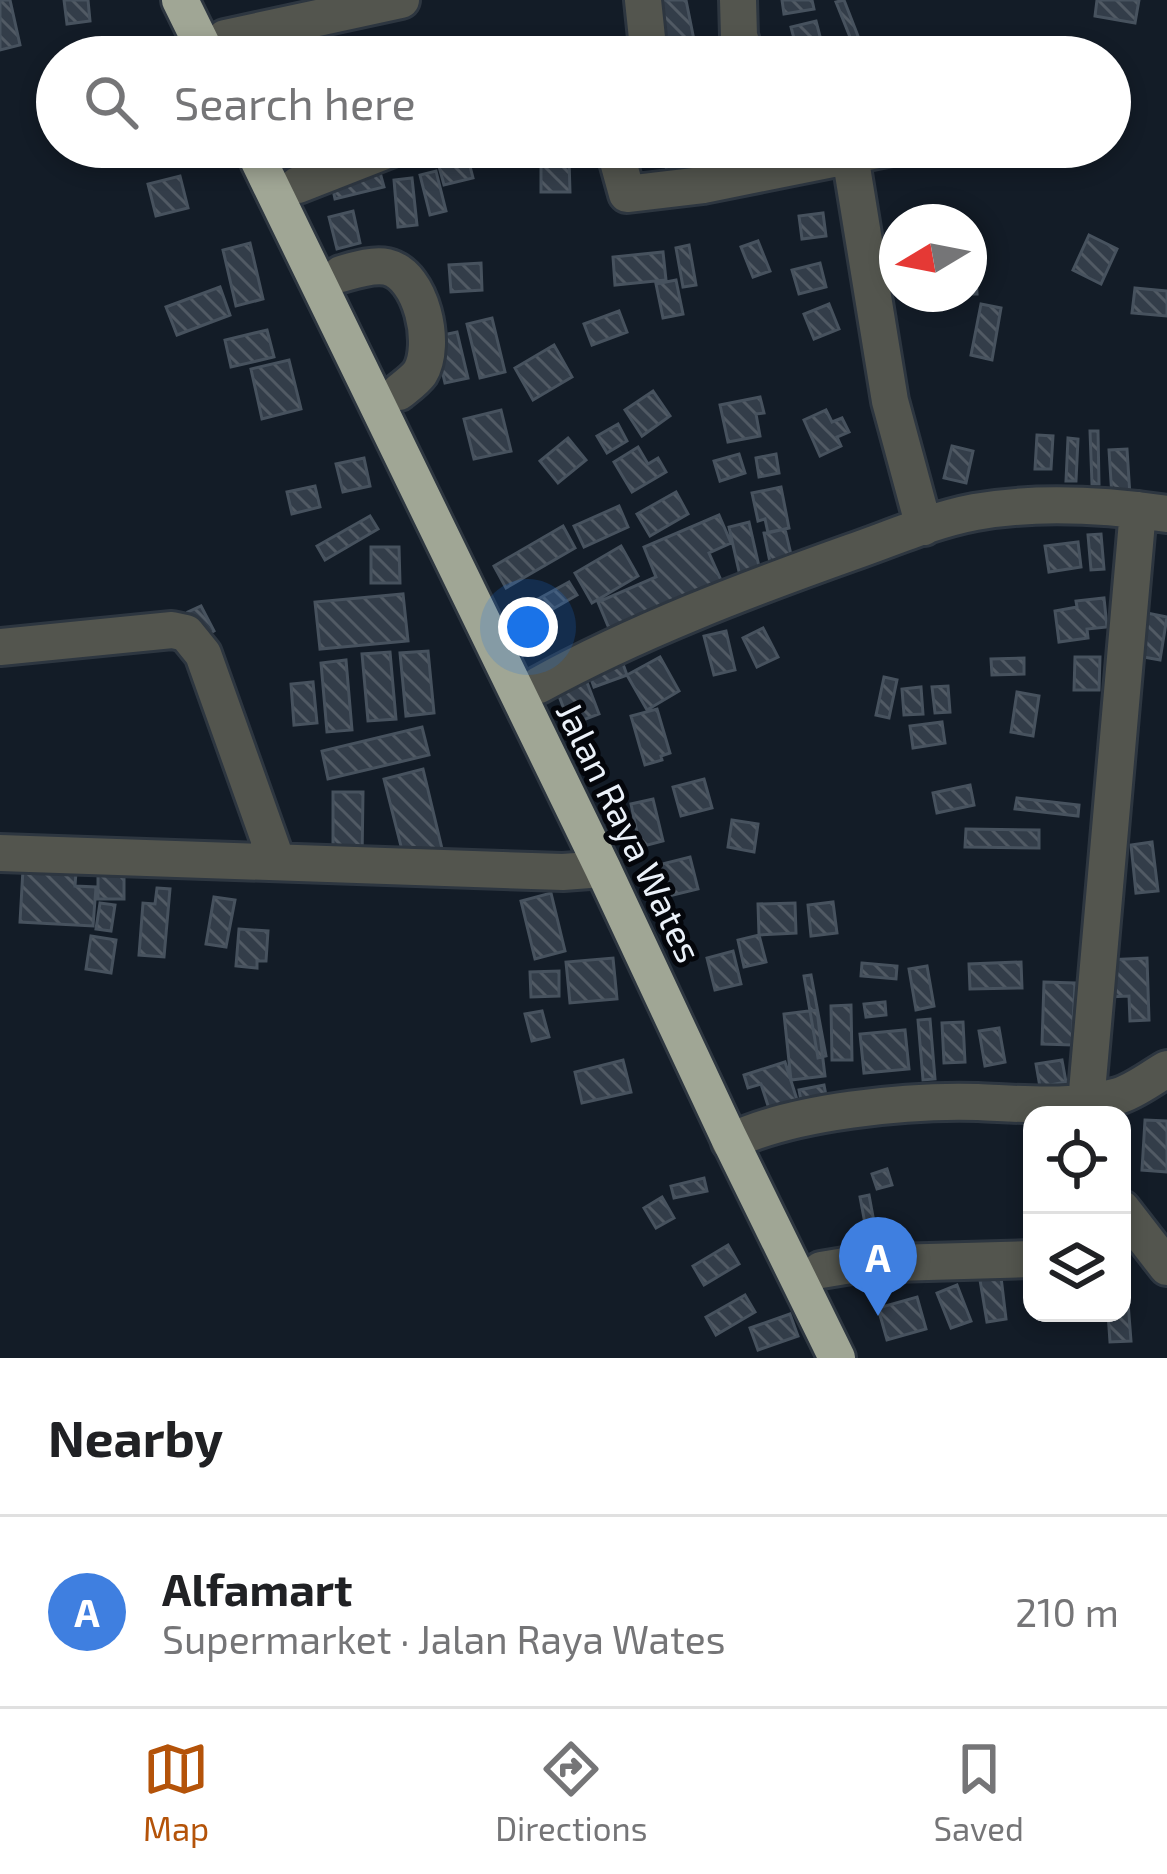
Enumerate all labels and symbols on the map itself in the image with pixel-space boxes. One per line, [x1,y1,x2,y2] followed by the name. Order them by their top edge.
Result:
[879,204,987,312] north arrow
[498,597,558,657] your location
[549,694,712,969] street label: Jalan Raya Wates
[839,1217,917,1316] pin: A

